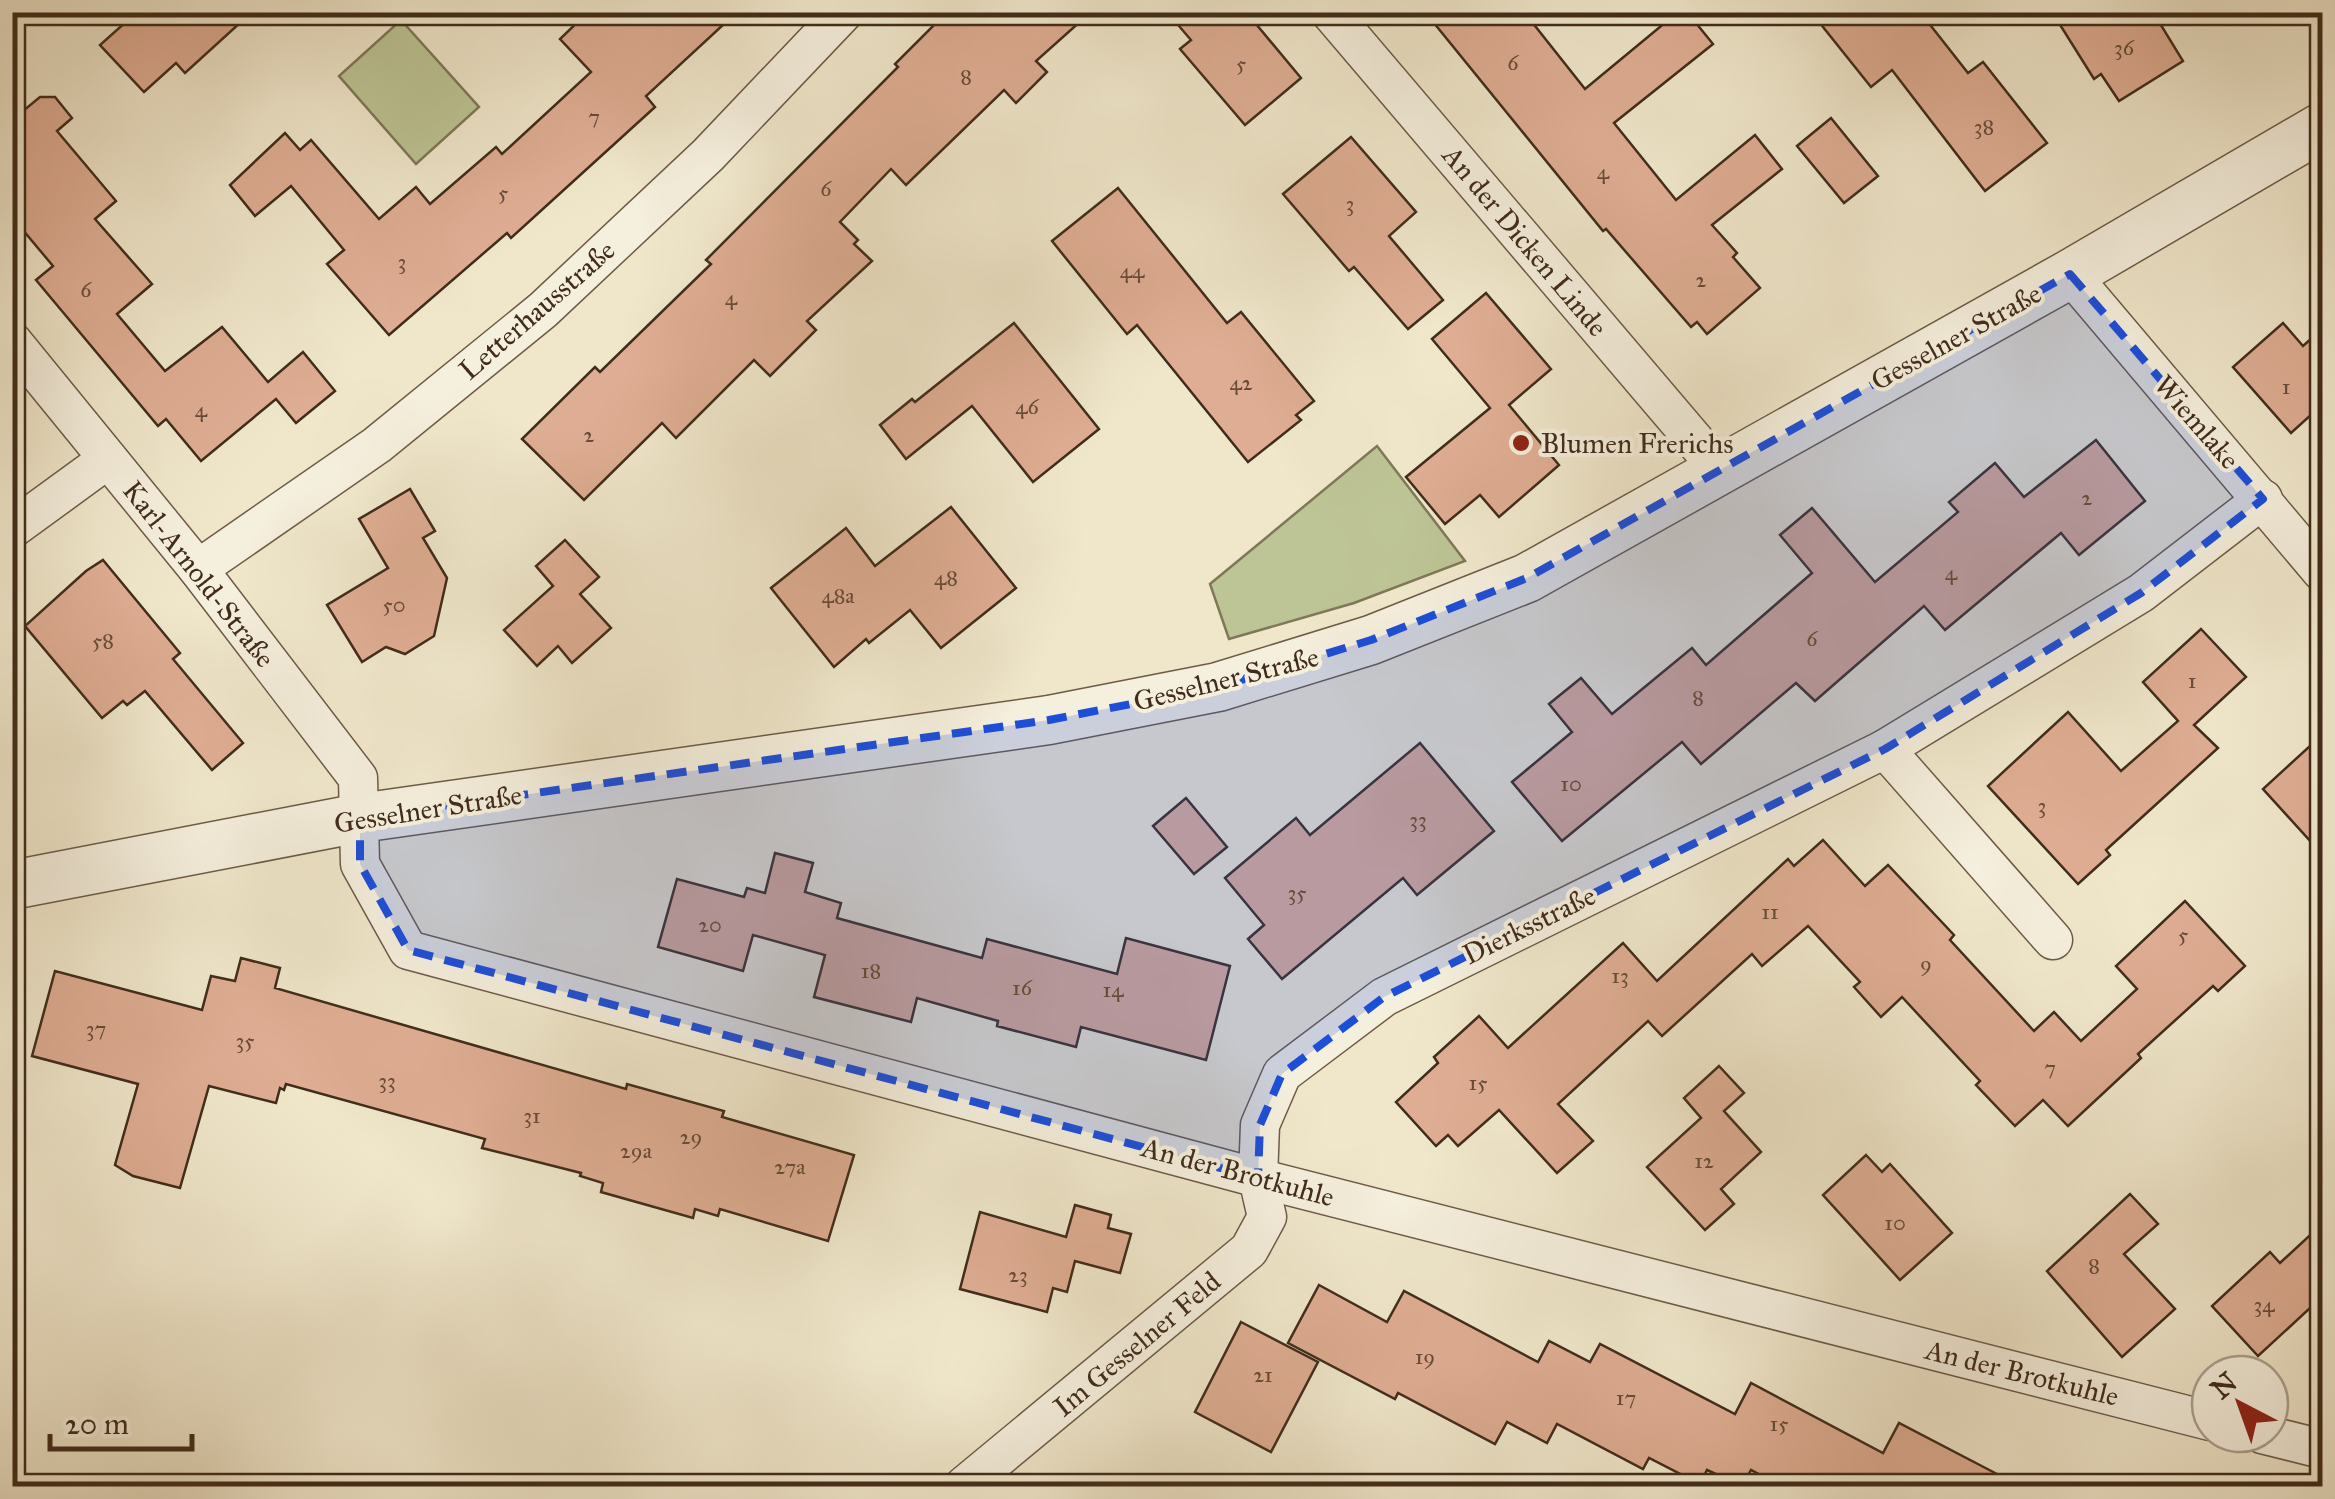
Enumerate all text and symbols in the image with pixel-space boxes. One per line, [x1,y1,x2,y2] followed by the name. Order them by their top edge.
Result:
[2114,34,2135,61] house number: 36
[1507,49,1519,76] house number: 6
[1236,50,1246,77] house number: 5
[960,63,972,90] house number: 8
[588,103,600,130] house number: 7
[1974,113,1994,140] house number: 38
[1434,138,1615,344] street label: An der Dicken Linde
[1597,158,1610,185] house number: 4
[820,175,832,202] house number: 6
[498,179,508,206] house number: 5
[1346,190,1354,217] house number: 3
[452,233,622,387] street label: Letterhausstraße
[398,248,406,275] house number: 3
[1120,257,1145,284] house number: 44
[1696,266,1707,293] house number: 2
[80,276,92,303] house number: 6
[1865,276,2047,398] street label: Gesselner Straße
[725,284,738,311] house number: 4
[2147,368,2247,476] street label: Wiemlake
[1229,369,1253,396] house number: 42
[2282,373,2290,400] house number: 1
[1015,393,1039,420] house number: 46
[195,396,208,423] house number: 4
[584,421,595,448] house number: 2
[1541,426,1733,461] place label: Blumen Frerichs
[1510,432,1532,454] marker: Blumen Frerichs
[115,474,283,674] street label: Karl-Arnold-Straße
[2082,484,2093,511] house number: 2
[1945,559,1958,586] house number: 4
[934,564,958,591] house number: 48
[821,582,855,609] house number: 48a
[382,591,406,618] house number: 50
[1806,625,1818,652] house number: 6
[92,627,114,654] house number: 58
[1130,639,1322,719] street label: Gesselner Straße
[2188,667,2196,694] house number: 1
[1692,684,1704,711] house number: 8
[1560,770,1582,797] house number: 10
[332,777,524,841] street label: Gesselner Straße
[2038,792,2046,819] house number: 3
[1409,806,1427,833] house number: 33
[1457,878,1601,972] street label: Dierksstraße
[1287,879,1307,906] house number: 35
[1761,898,1779,925] house number: 11
[698,911,722,938] house number: 20
[2178,921,2188,948] house number: 5
[1920,950,1932,977] house number: 9
[861,957,881,984] house number: 18
[1611,962,1629,989] house number: 13
[1012,974,1033,1001] house number: 16
[1103,976,1124,1003] house number: 14
[86,1015,106,1042] house number: 37
[235,1027,255,1054] house number: 35
[2044,1054,2056,1081] house number: 7
[378,1067,396,1094] house number: 33
[1469,1069,1487,1096] house number: 15
[523,1102,541,1129] house number: 31
[680,1123,702,1150] house number: 29
[1137,1129,1338,1215] street label: An der Brotkuhle
[620,1137,653,1164] house number: 29a
[1694,1147,1714,1174] house number: 12
[774,1153,806,1180] house number: 27a
[1884,1209,1906,1236] house number: 10
[2088,1252,2100,1279] house number: 8
[1008,1261,1028,1288] house number: 23
[1046,1264,1228,1424] street label: Im Gesselner Feld
[2253,1291,2275,1318] house number: 34
[1921,1332,2122,1414] street label: An der Brotkuhle
[1415,1343,1435,1370] house number: 19
[2190,1354,2290,1454] north arrow
[1253,1361,1273,1388] house number: 21
[2203,1364,2245,1407] text: N
[1616,1384,1636,1411] house number: 17
[50,1389,192,1451] scale bar
[65,1406,129,1442] text: 20 m
[1770,1410,1788,1437] house number: 15

